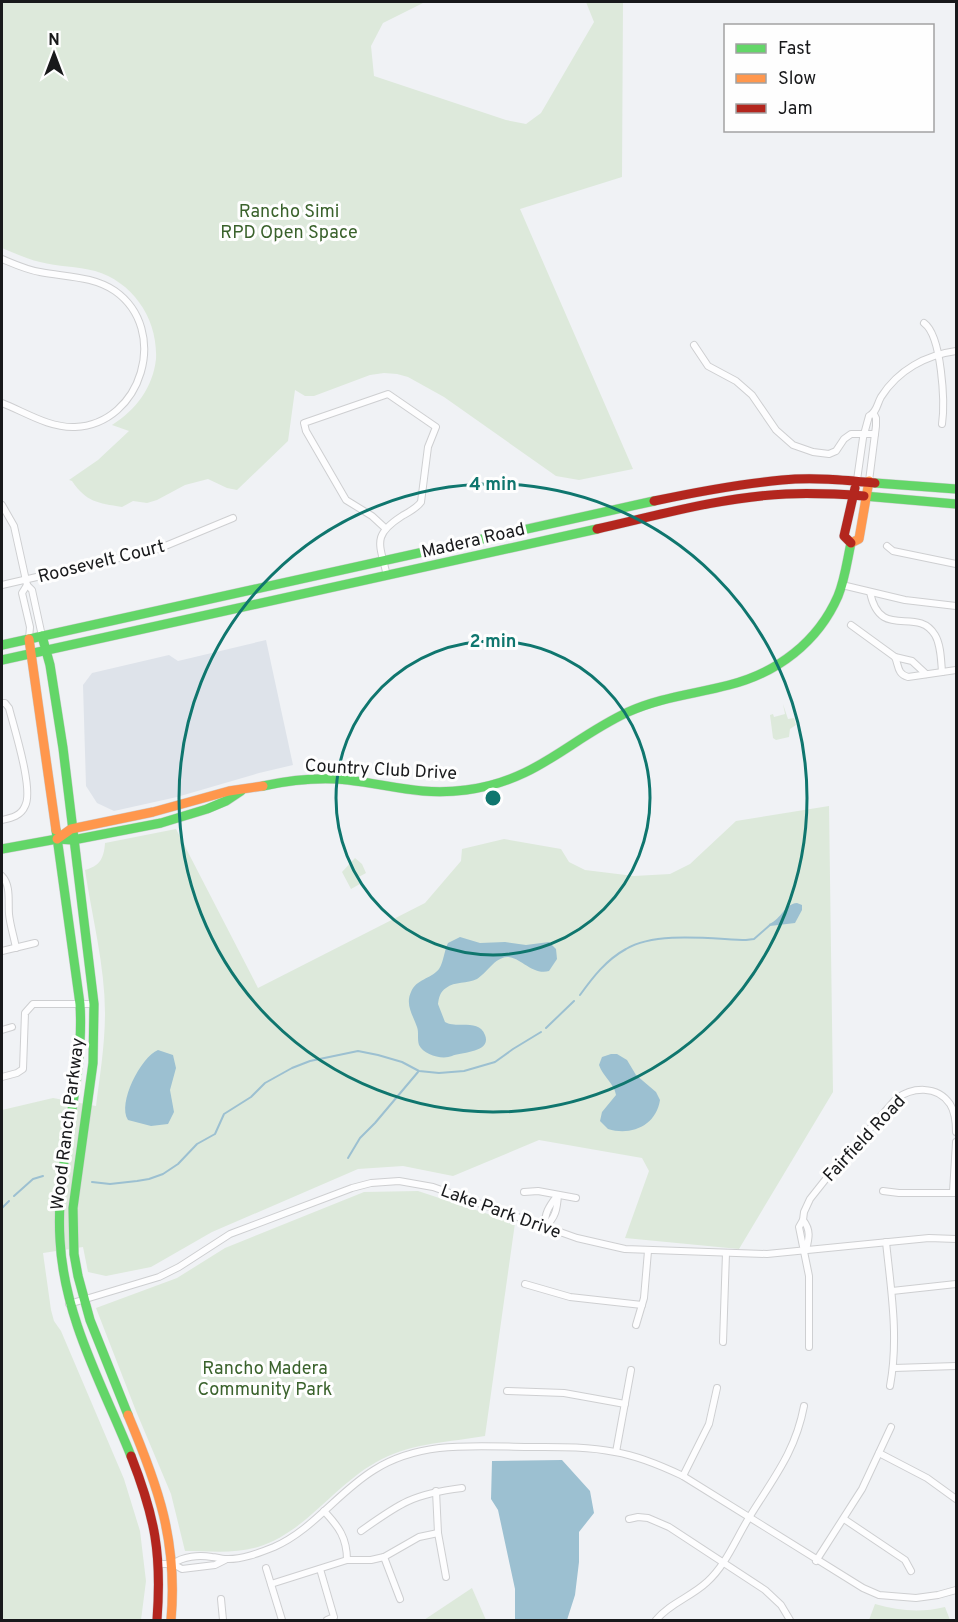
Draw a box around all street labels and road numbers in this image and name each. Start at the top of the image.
street label: Madera Road [419,518,527,565]
street label: Roosevelt Court [36,536,167,589]
street label: Country Club Drive [304,755,458,786]
street label: Wood Ranch Parkway [46,1037,90,1212]
street label: Fairfield Road [819,1091,911,1187]
street label: Lake Park Drive [437,1180,564,1245]

